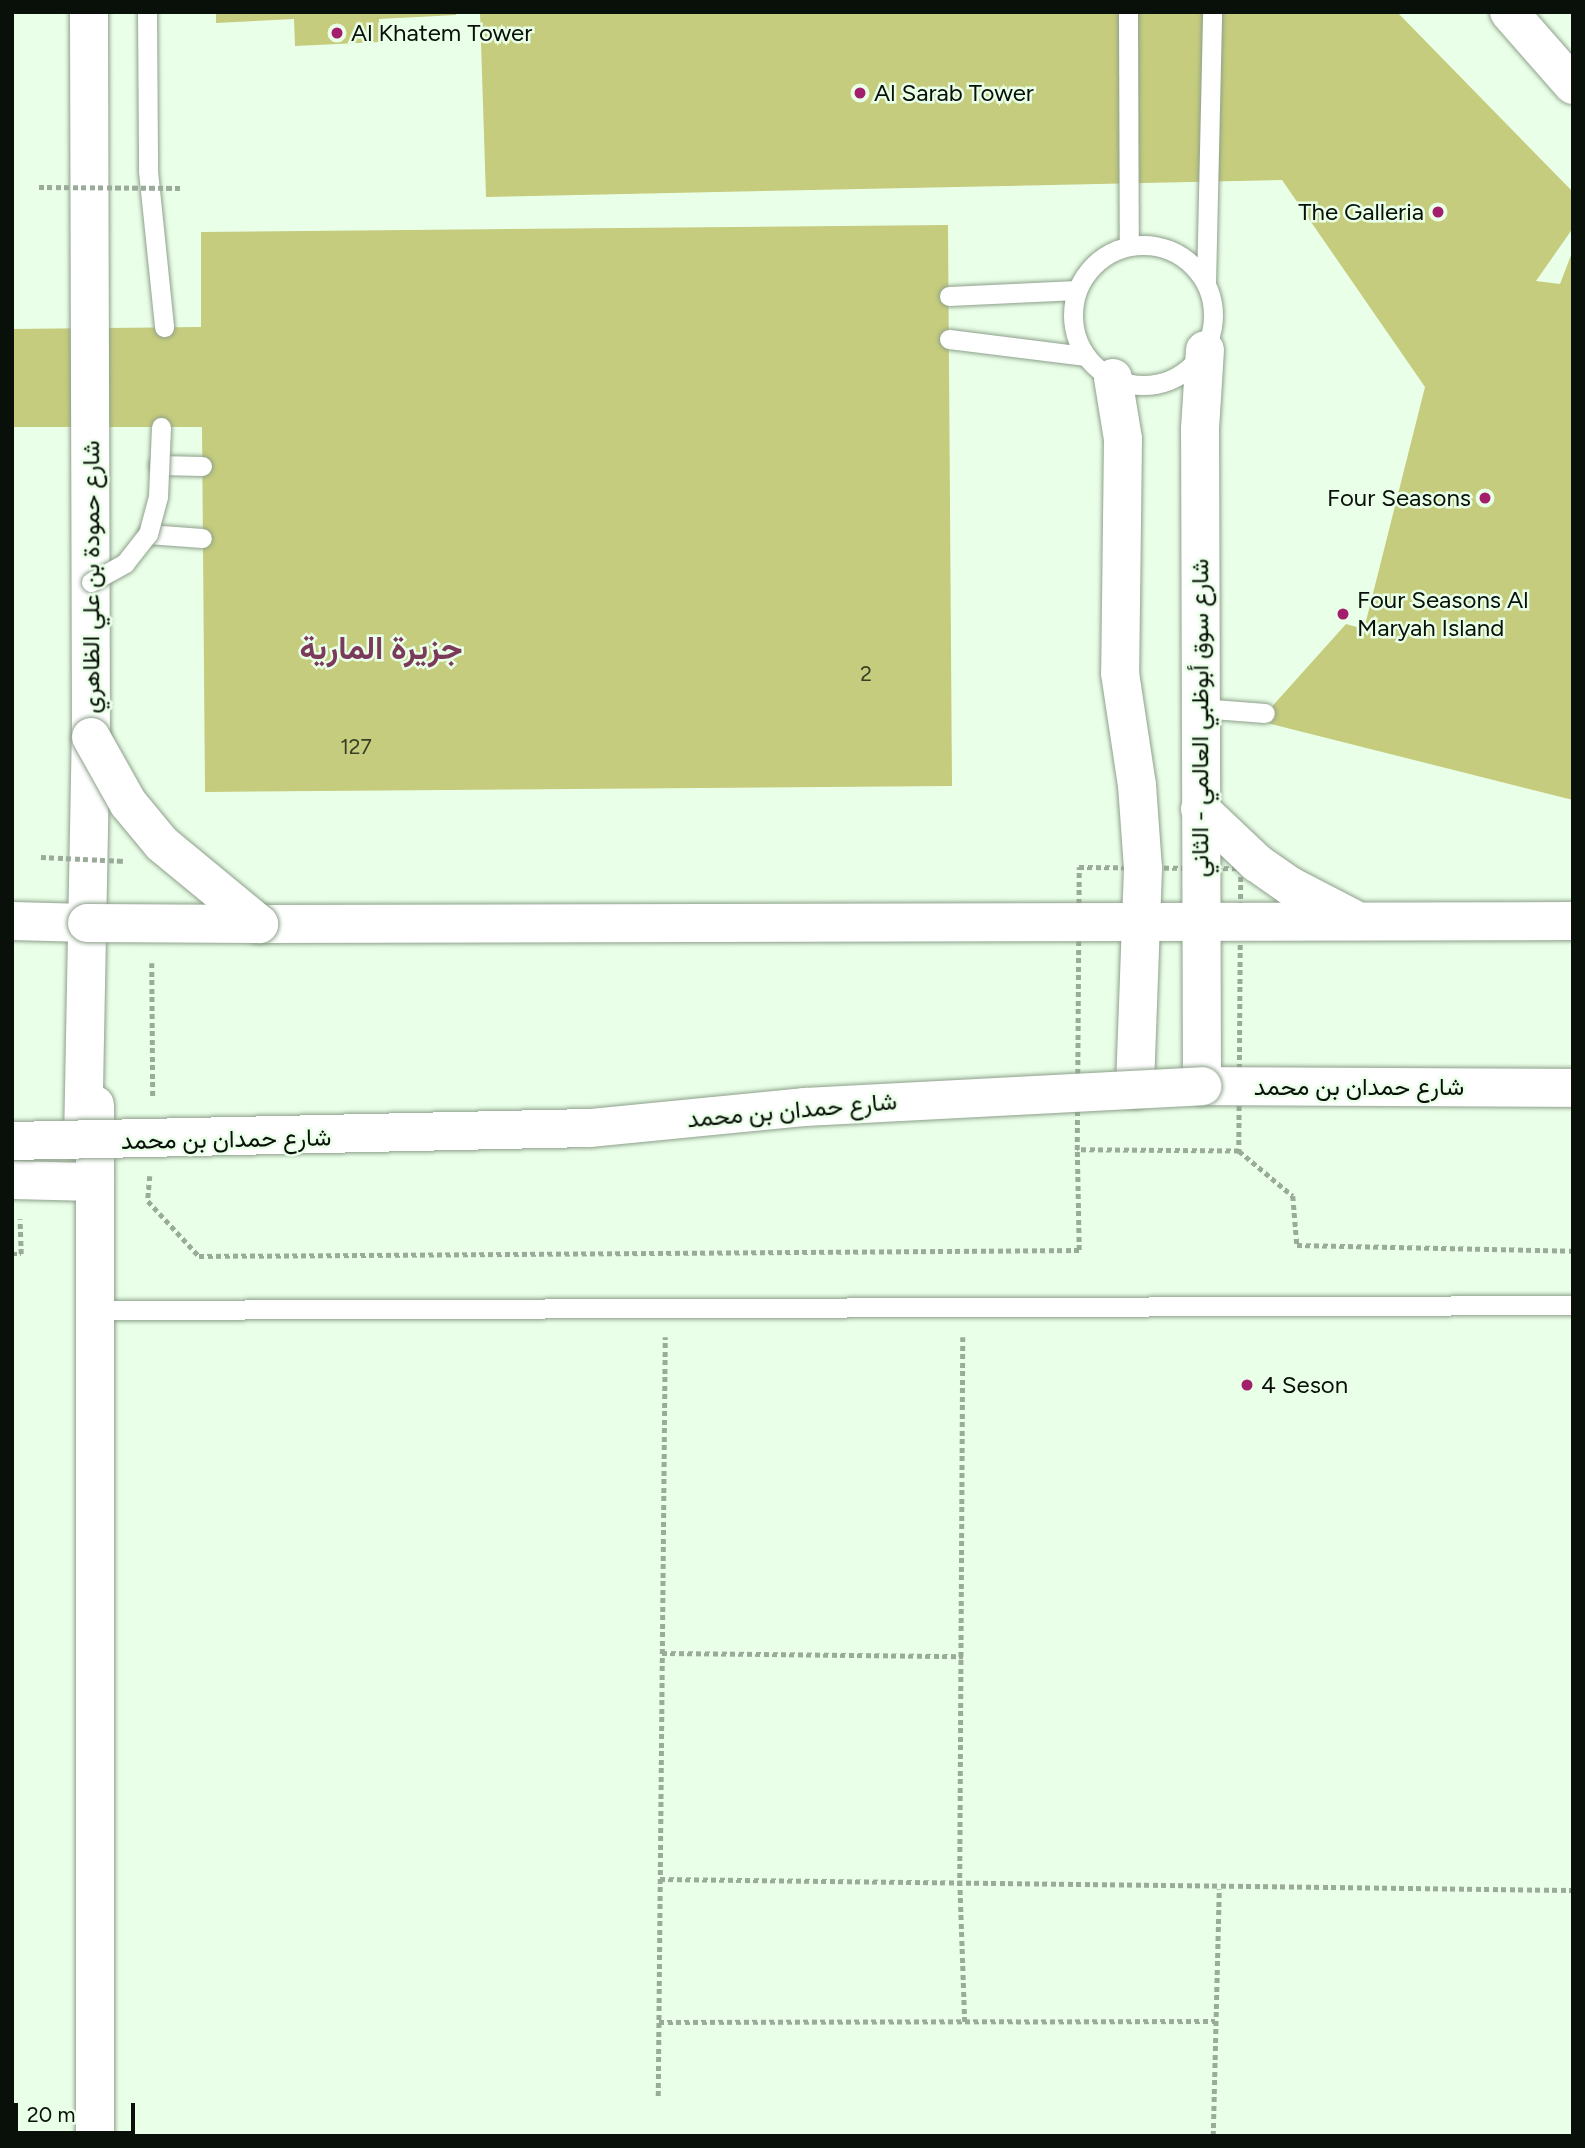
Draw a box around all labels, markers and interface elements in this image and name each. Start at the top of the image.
place label: Al Khatem Tower [351,19,532,47]
marker: Al Khatem Tower [329,25,345,41]
place label: Al Sarab Tower [874,79,1034,107]
marker: Al Sarab Tower [852,85,868,101]
place label: The Galleria [1298,198,1424,226]
marker: The Galleria [1430,204,1446,220]
street label: شارع حمودة بن علي الظاهري [77,440,105,714]
place label: Four Seasons [1327,484,1471,512]
marker: Four Seasons [1477,490,1493,506]
street label: شارع سوق أبوظبي العالمي - الثاني [1186,559,1214,877]
place label: Four Seasons Al Maryah Island [1357,586,1528,642]
marker: Four Seasons Al Maryah Island [1335,606,1351,622]
district label: جزيرة المارية [299,629,463,667]
house number: 2 [860,661,872,687]
house number: 127 [340,734,372,760]
street label: شارع حمدان بن محمد [1254,1073,1464,1101]
street label: شارع حمدان بن محمد [686,1086,898,1134]
street label: شارع حمدان بن محمد [121,1123,331,1155]
place label: 4 Seson [1261,1371,1348,1399]
marker: 4 Seson [1239,1377,1255,1393]
scale bar [18,2088,138,2132]
text: 20 m [27,2102,75,2127]

